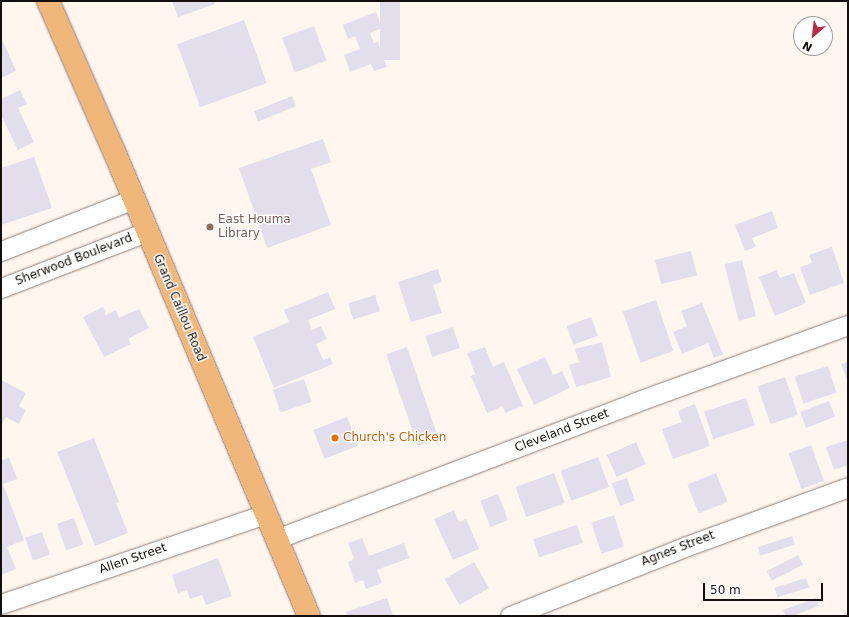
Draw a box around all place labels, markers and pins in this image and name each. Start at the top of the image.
place label: East Houma Library [218,213,291,241]
marker: East Houma Library [205,222,215,232]
place label: Church's Chicken [343,431,446,445]
marker: Church's Chicken [330,433,340,443]

